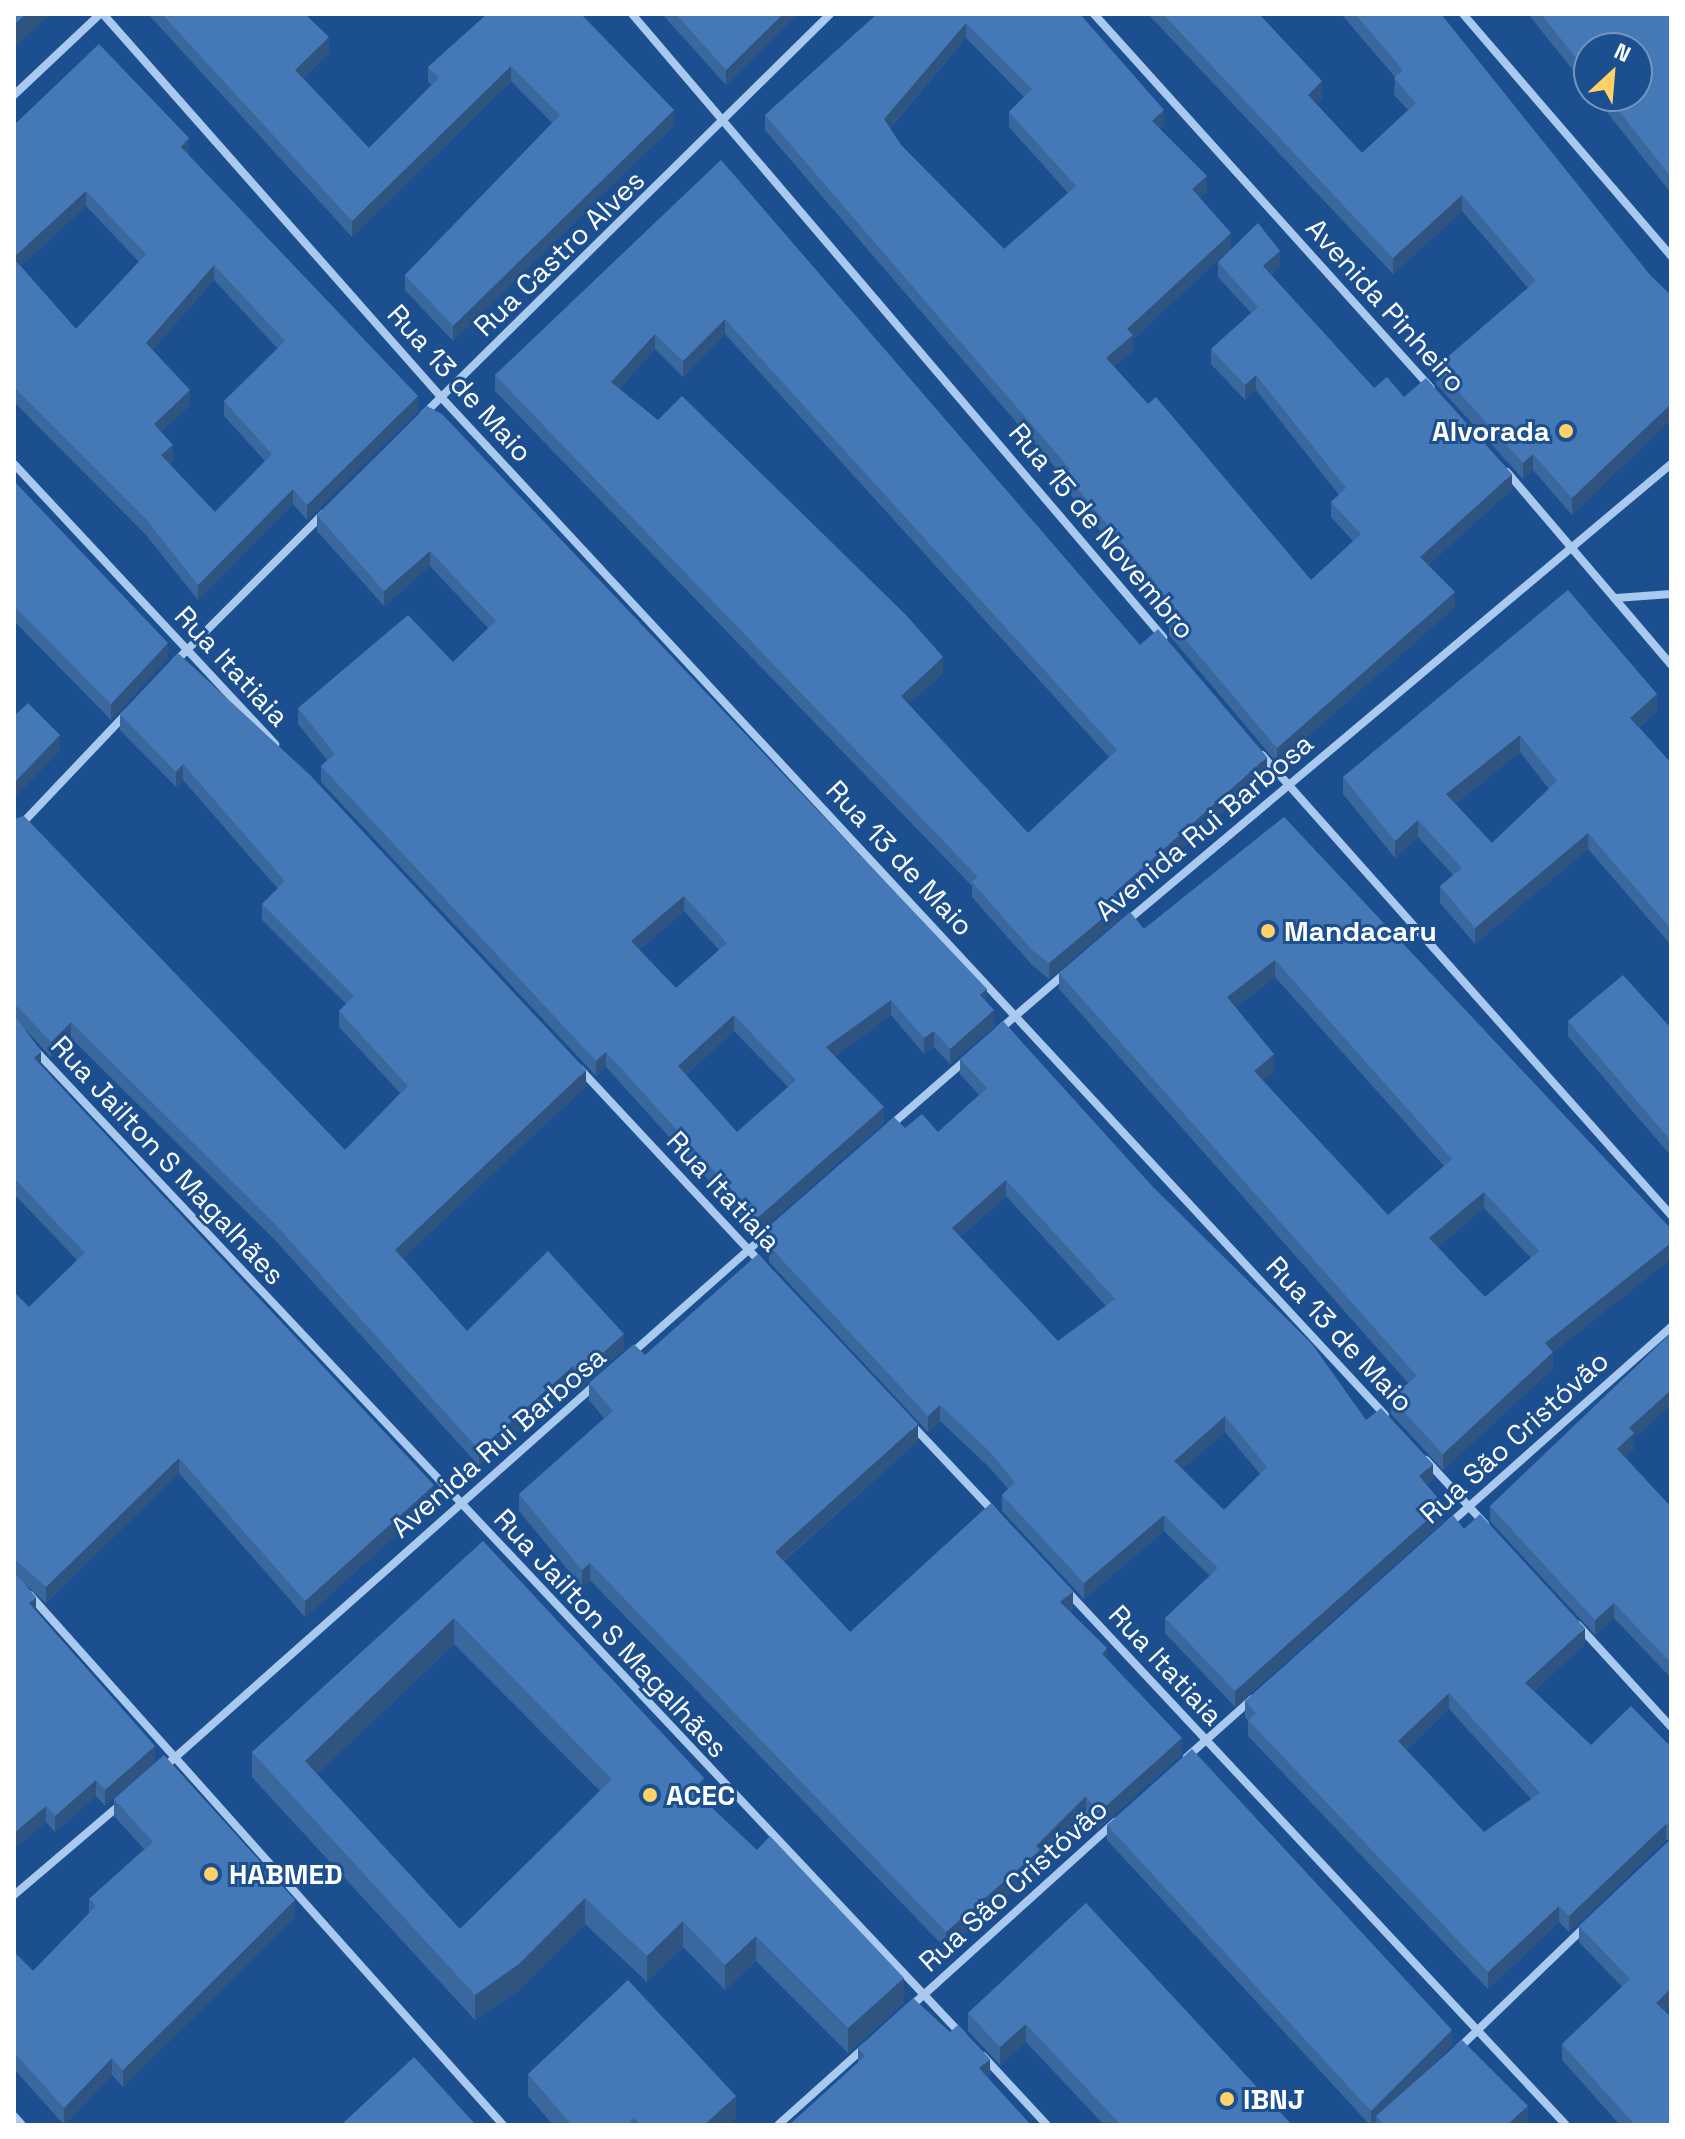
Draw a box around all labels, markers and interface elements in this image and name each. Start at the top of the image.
north arrow [1573,32,1653,112]
text: N [1610,36,1635,68]
street label: Rua Castro Alves [467,163,651,343]
street label: Avenida Pinheiro [1299,211,1473,399]
street label: Rua 13 de Maio [381,297,539,469]
place label: Alvorada [1432,414,1550,448]
street label: Rua 15 de Novembro [1002,416,1202,646]
marker: Alvorada [1557,422,1575,440]
street label: Rua Itatiaia [168,599,296,733]
street label: Avenida Rui Barbosa [1088,726,1320,928]
street label: Rua 13 de Maio [819,773,981,943]
place label: Mandacaru [1284,914,1437,948]
marker: Mandacaru [1259,922,1277,940]
street label: Rua Jailton S Magalhães [44,1029,292,1291]
street label: Rua Itatiaia [660,1124,788,1258]
street label: Rua 13 de Maio [1259,1249,1421,1419]
street label: Avenida Rui Barbosa [384,1340,612,1544]
street label: Rua São Cristóvão [1413,1344,1615,1530]
street label: Rua Jailton S Magalhães [487,1502,735,1764]
street label: Rua Itatiaia [1102,1598,1230,1732]
place label: ACEC [666,1778,735,1812]
marker: ACEC [641,1786,659,1804]
street label: Rua São Cristóvão [912,1792,1114,1978]
place label: HABMED [229,1857,343,1891]
marker: HABMED [200,1863,222,1885]
place label: IBNJ [1243,2082,1305,2116]
marker: IBNJ [1218,2090,1236,2108]

